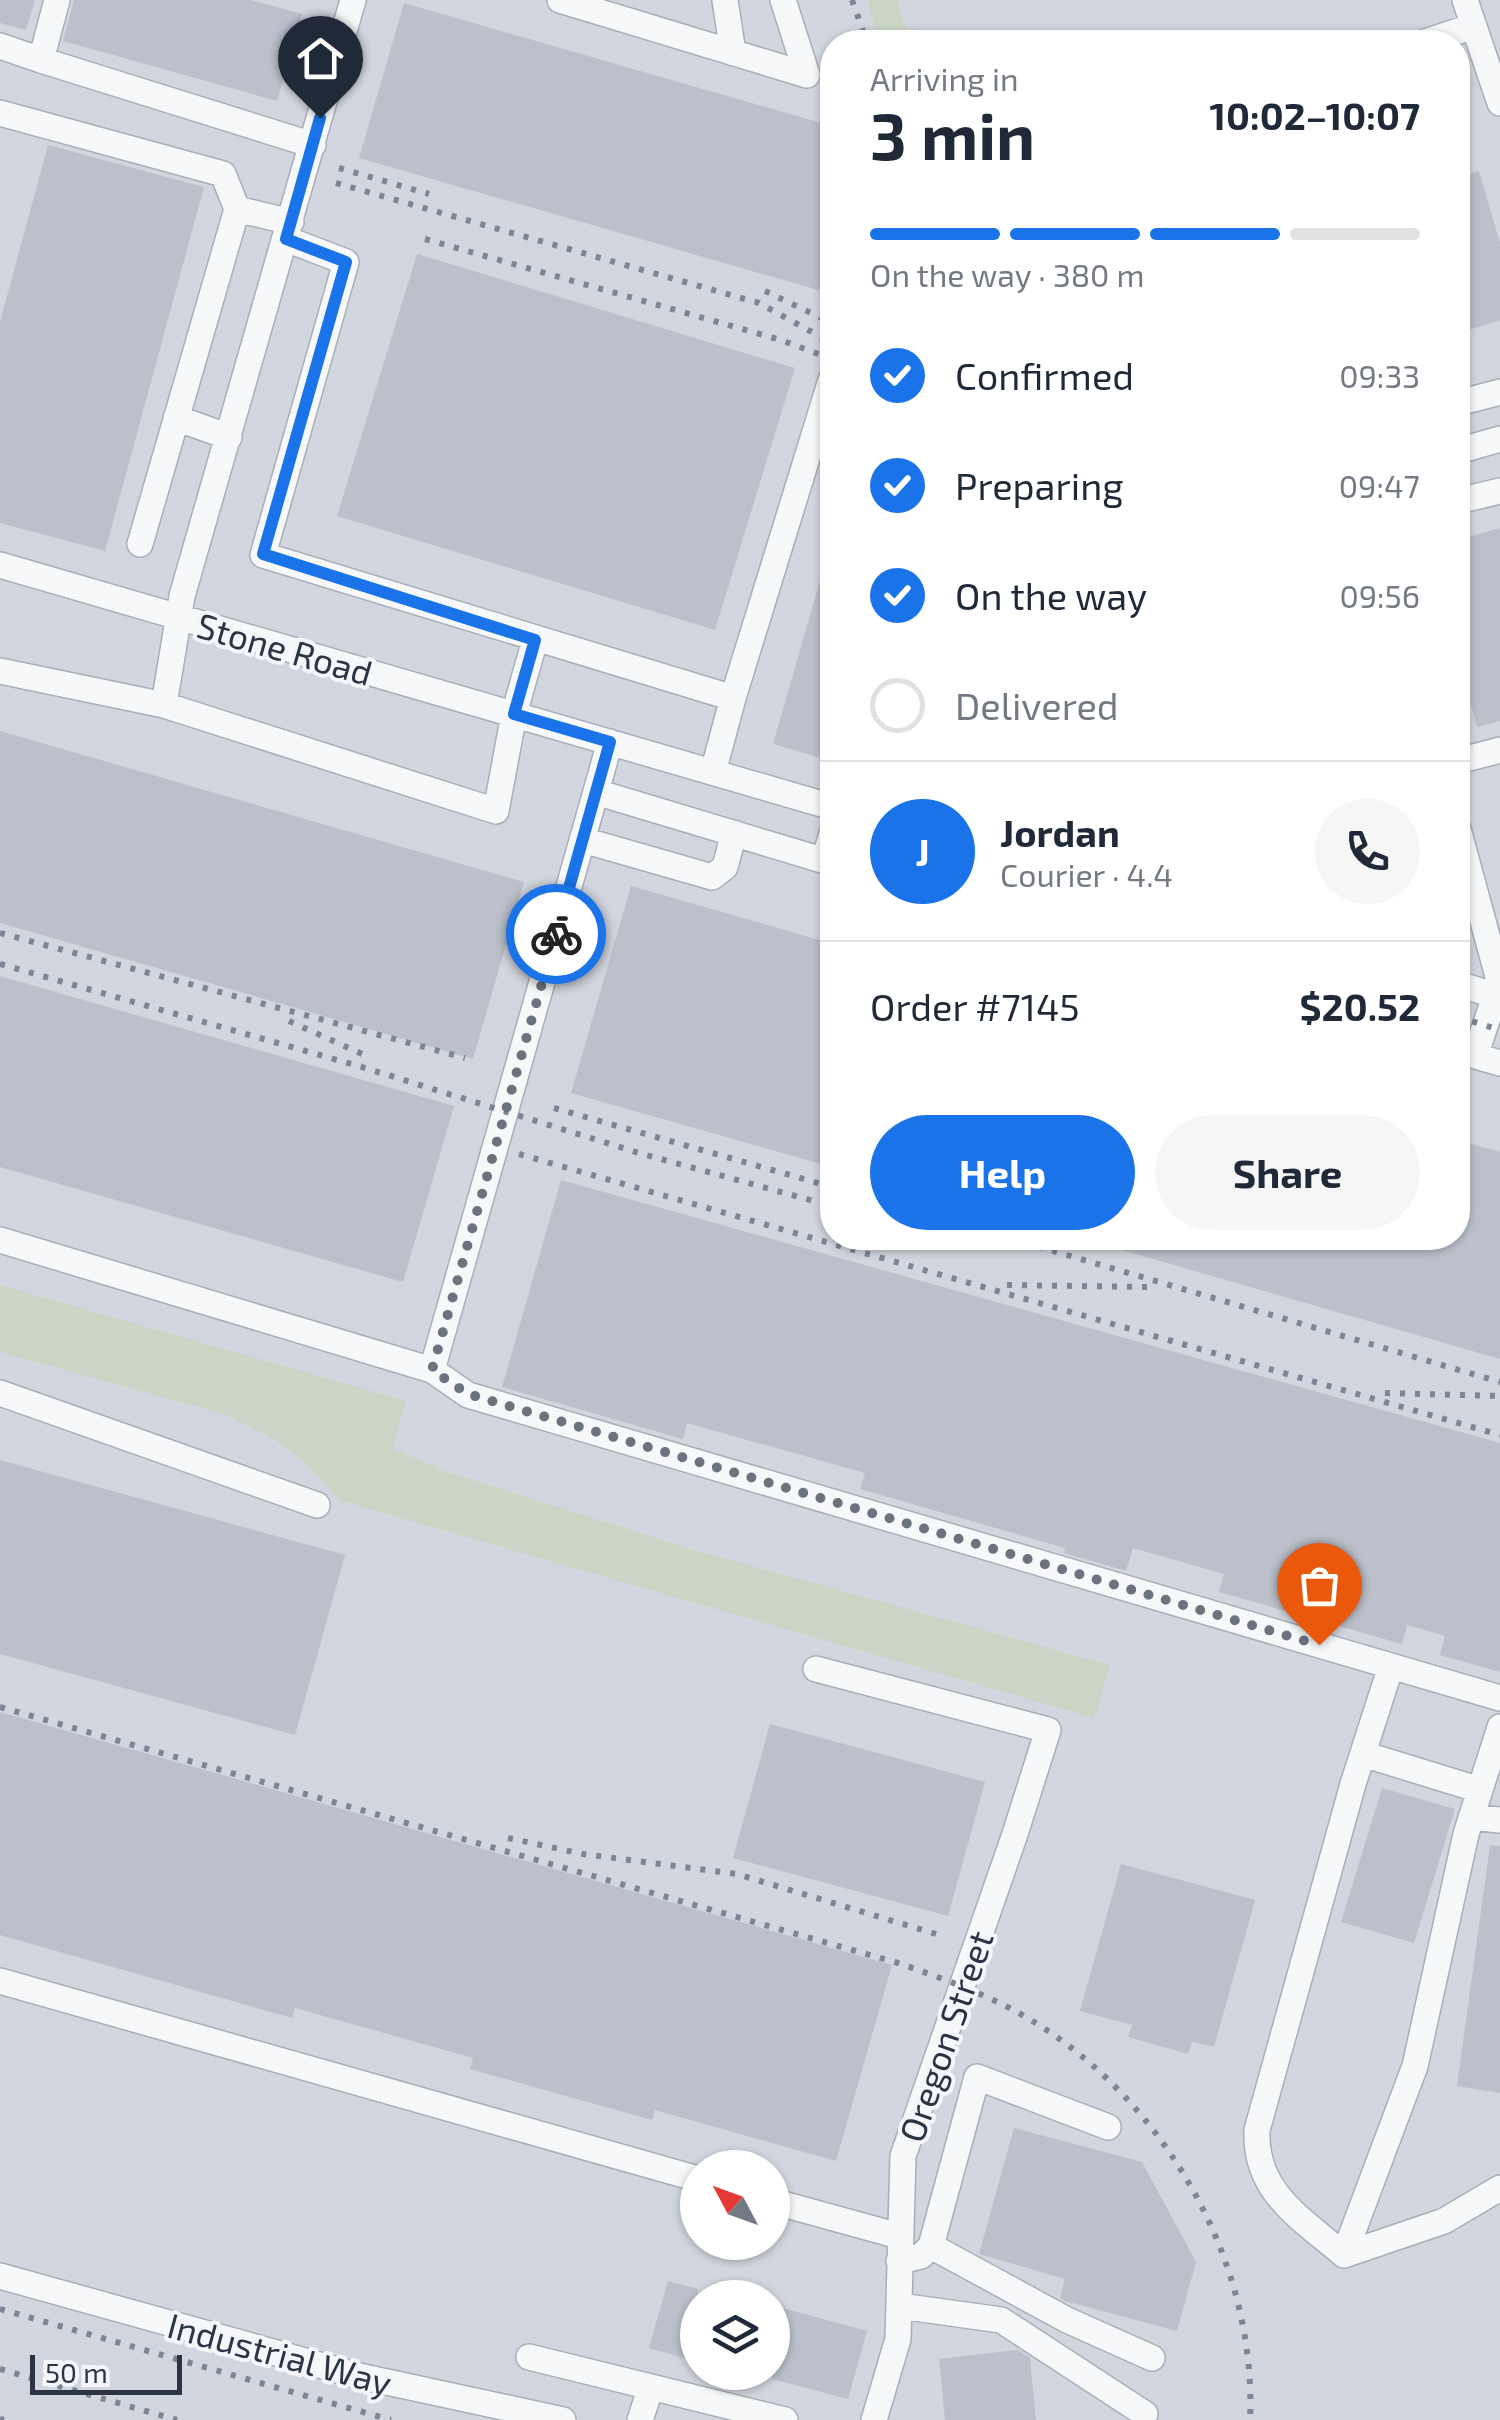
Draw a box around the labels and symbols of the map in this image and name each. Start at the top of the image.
pin [278,16,363,119]
street label: Stone Road [193,603,377,693]
courier [506,884,606,984]
pin [1277,1543,1362,1646]
street label: Oregon Street [889,1925,1001,2147]
north arrow [680,2150,790,2260]
street label: Industrial Way [164,2303,396,2403]
scale bar [30,2350,182,2394]

